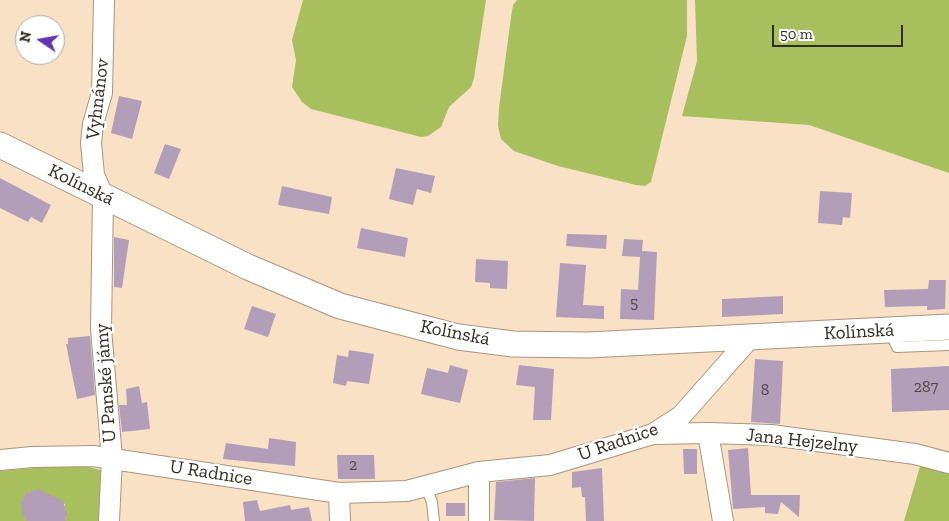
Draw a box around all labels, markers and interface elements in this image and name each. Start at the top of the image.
north arrow [15,15,65,65]
scale bar [774,15,905,47]
text: 50 m [780,25,813,43]
text: N [16,30,35,44]
street label: Vyhnánov [82,57,114,141]
street label: Kolínská [44,159,118,211]
house number: 5 [630,293,638,313]
street label: Kolínská [418,315,492,351]
street label: Kolínská [823,319,895,345]
street label: U Panské jámy [90,323,122,443]
house number: 287 [914,377,938,397]
house number: 8 [761,380,769,400]
street label: U Radnice [575,418,661,466]
street label: Jana Hejzelny [745,424,859,458]
street label: U Radnice [168,455,254,491]
house number: 2 [349,455,357,475]

